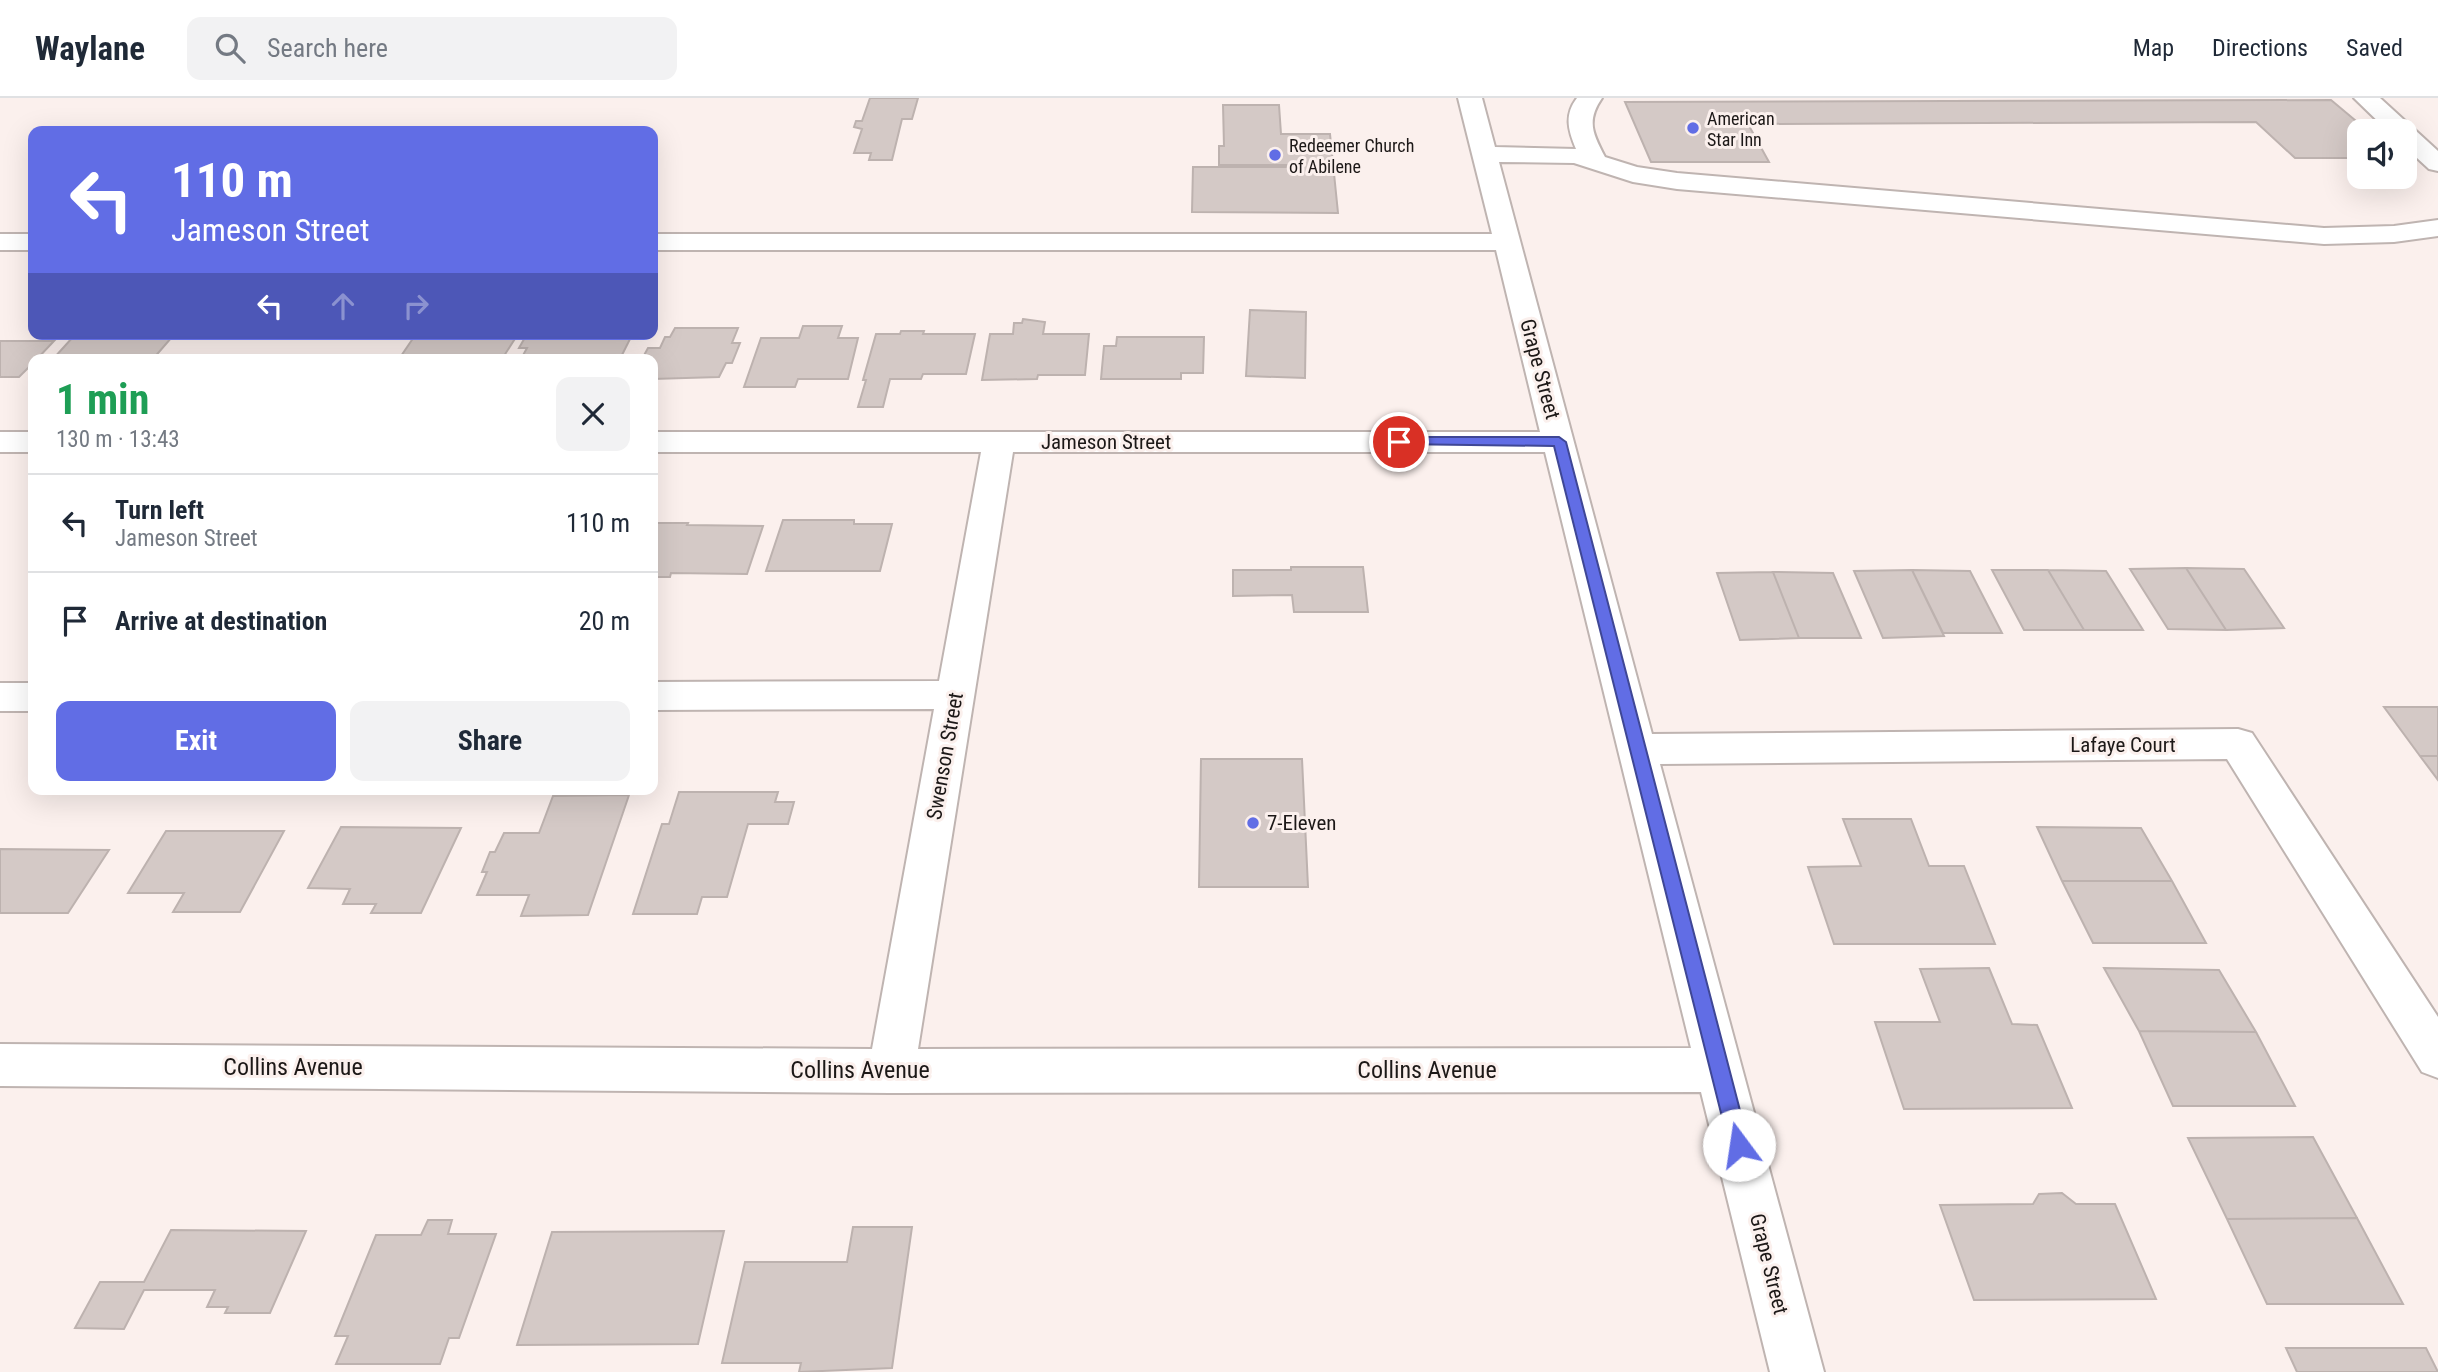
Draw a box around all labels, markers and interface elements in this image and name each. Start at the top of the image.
search box [187,17,677,80]
text: Waylane [35,29,145,68]
icon: search [211,29,249,67]
text: Search here [267,33,388,63]
text: Map [2133,34,2174,62]
text: Directions [2212,34,2308,62]
text: Saved [2346,34,2403,62]
place label: American Star Inn [1707,108,1775,150]
map controls [2347,119,2417,189]
button: sound [2347,119,2417,189]
marker: American Star Inn [1685,120,1701,136]
place label: Redeemer Church of Abilene [1289,135,1414,177]
marker: Redeemer Church of Abilene [1267,147,1283,163]
text: 110 m [171,152,293,209]
icon: left [56,154,147,245]
text: Jameson Street [171,211,369,249]
icon: left [251,287,289,325]
icon: ahead [324,287,362,325]
icon: right [397,287,435,325]
street label: Grape Street [1515,316,1565,422]
text: 1 min [56,375,149,424]
button: close [556,377,630,451]
pin [1369,412,1429,472]
icon: arrive [1380,423,1418,461]
text: 130 m · 13:43 [56,426,180,453]
street label: Jameson Street [1041,430,1171,454]
text: Turn left [115,495,204,525]
icon: left [56,504,94,542]
text: 110 m [566,508,630,538]
text: Jameson Street [115,525,258,552]
icon: arrive [56,602,94,640]
text: Arrive at destination [115,606,327,636]
text: 20 m [579,606,630,636]
street label: Swenson Street [922,690,968,822]
button: Exit [56,701,336,781]
button: Share [350,701,630,781]
street label: Lafaye Court [2070,733,2176,757]
place label: 7-Eleven [1267,811,1336,835]
marker: 7-Eleven [1245,815,1261,831]
street label: Collins Avenue [223,1053,363,1081]
street label: Collins Avenue [790,1056,930,1084]
street label: Collins Avenue [1357,1056,1497,1084]
position arrow [1702,1108,1776,1182]
street label: Grape Street [1745,1211,1793,1317]

